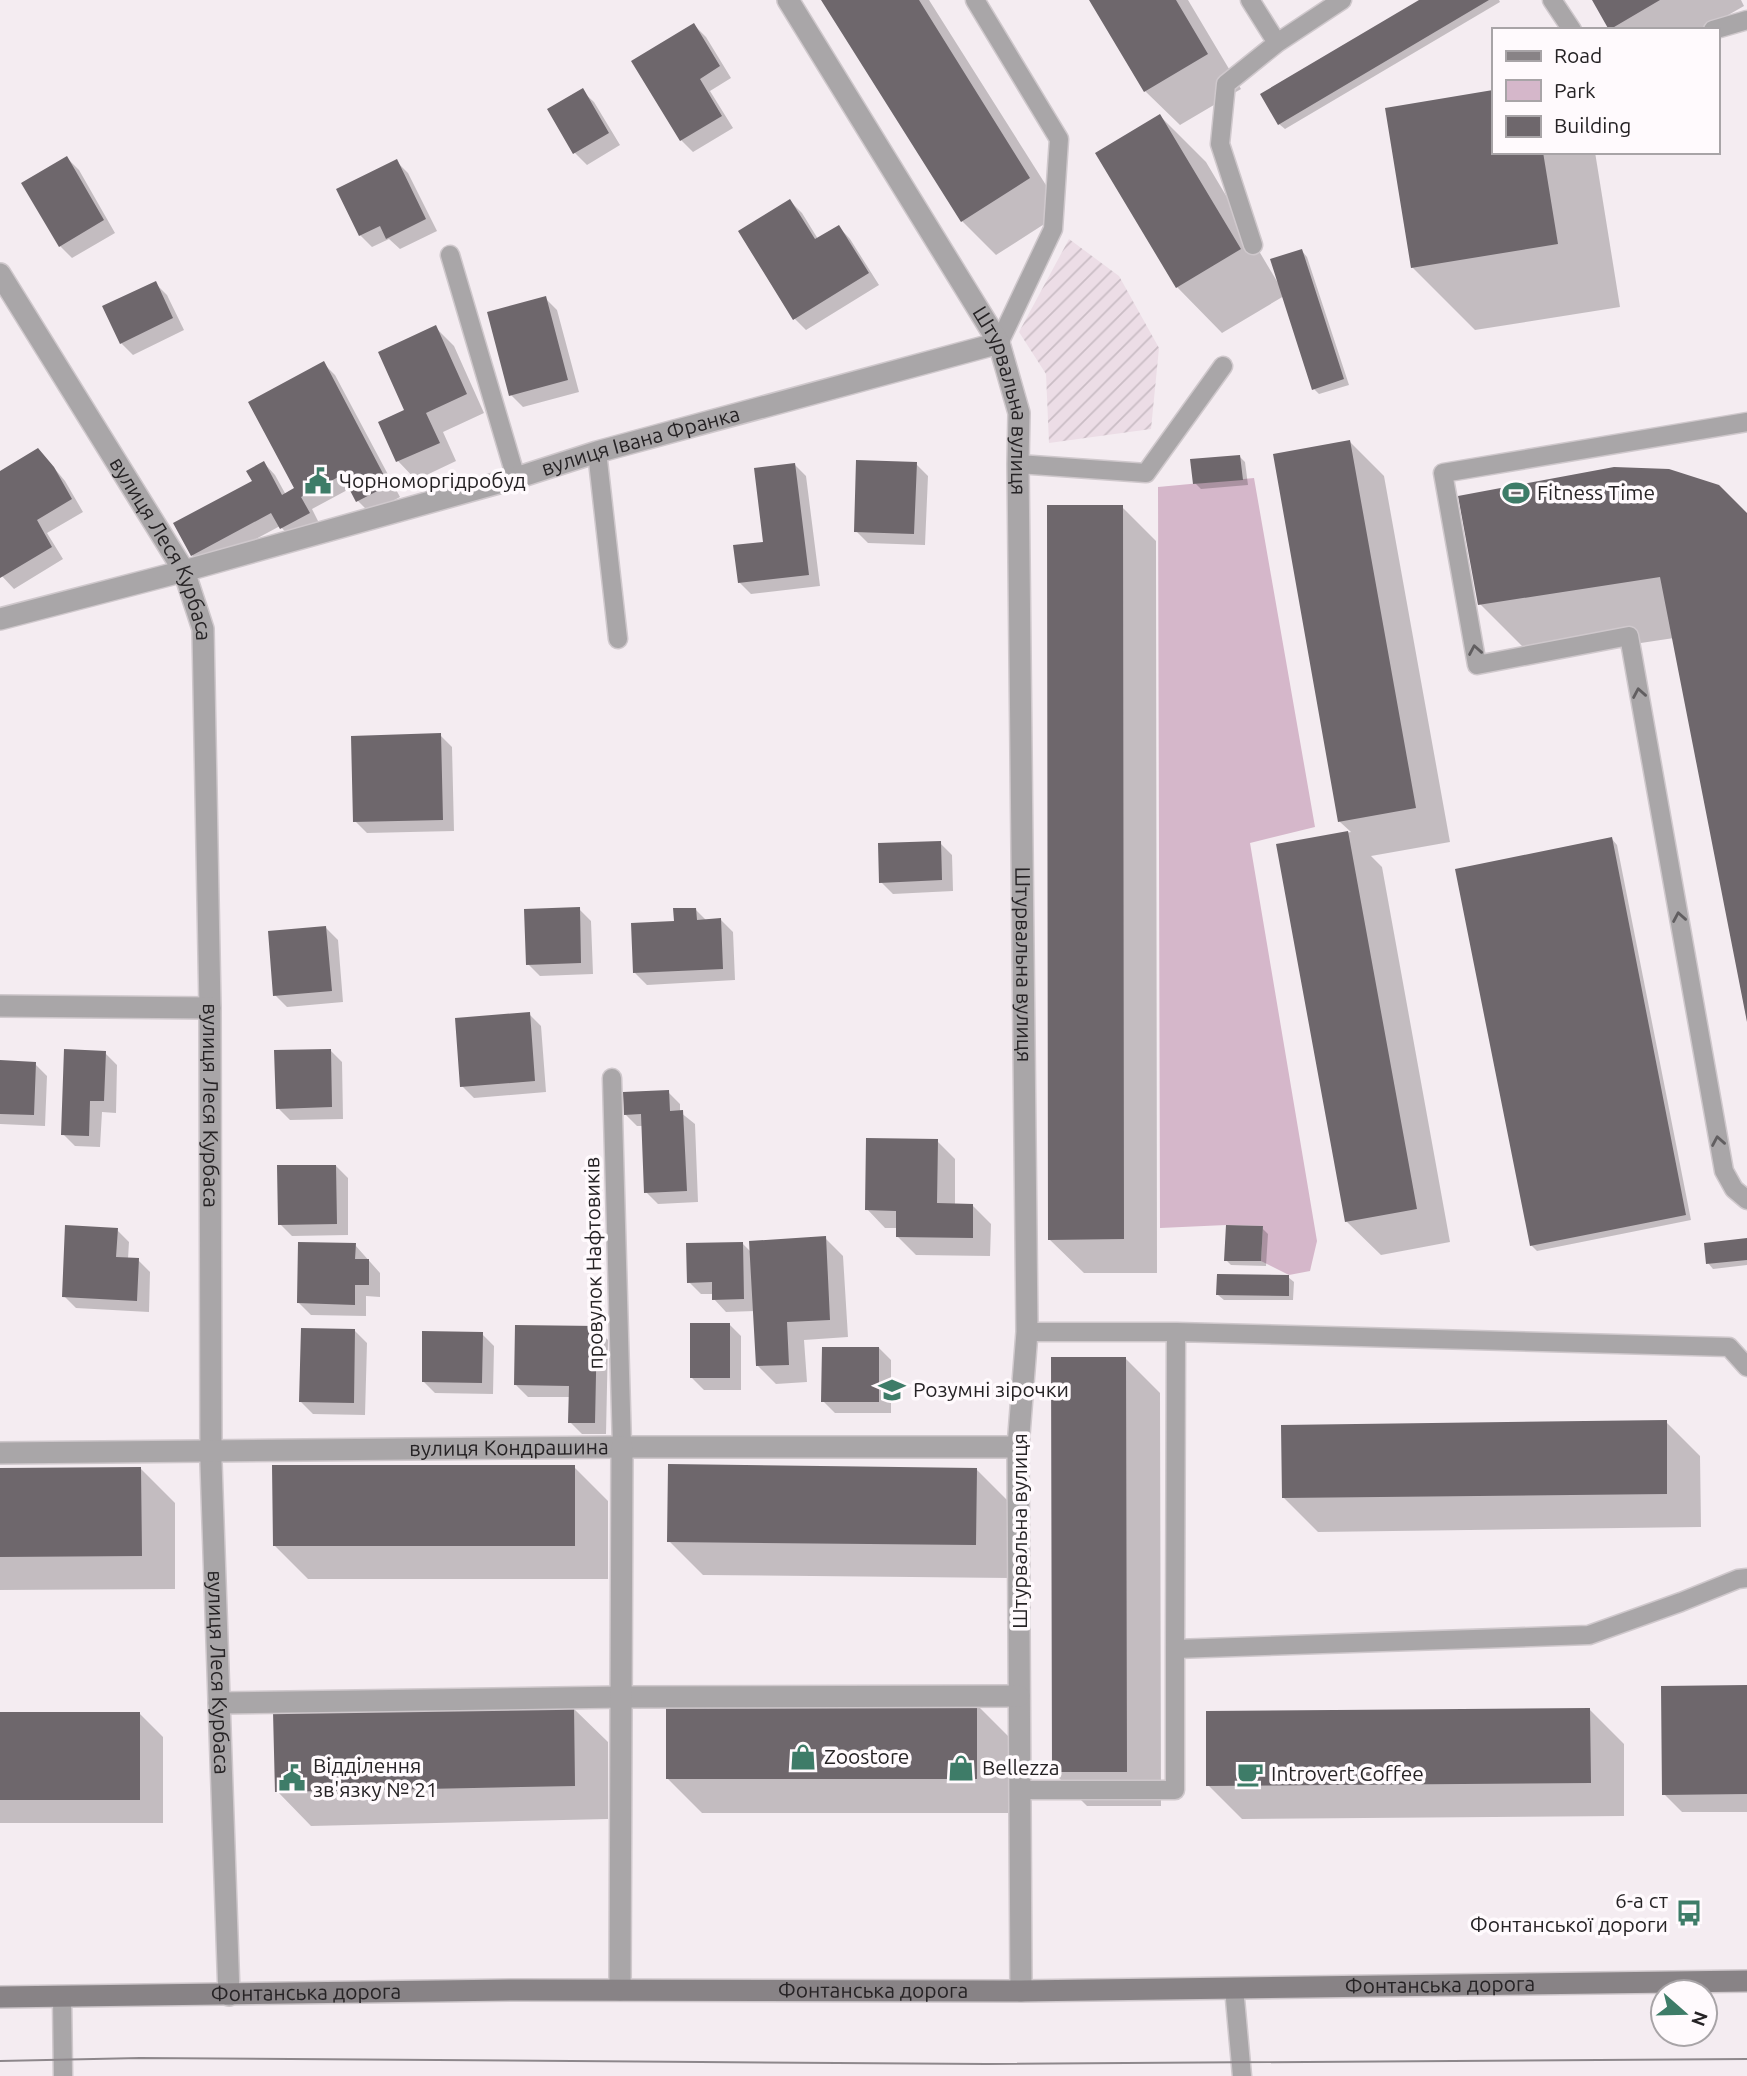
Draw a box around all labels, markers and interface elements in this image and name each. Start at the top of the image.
legend [1492,28,1719,154]
text: Road [1554,43,1602,67]
text: Park [1554,78,1596,102]
text: Building [1554,113,1631,137]
street label: Штурвальна вулиця [968,302,1032,495]
street label: вулиця Івана Франка [538,401,742,480]
street label: вулиця Леся Курбаса [105,452,216,641]
public building icon: Чорноморгідробуд [303,466,333,496]
place label: Чорноморгідробуд [339,468,526,492]
sports icon: Fitness Time [1501,478,1531,508]
place label: Fitness Time [1537,480,1655,504]
one-way arrow [1468,644,1483,656]
one-way arrow [1633,687,1648,699]
street label: Штурвальна вулиця [1011,866,1037,1062]
one-way arrow [1672,911,1687,923]
street label: вулиця Леся Курбаса [199,1003,223,1208]
one-way arrow [1711,1135,1726,1147]
street label: провулок Нафтовиків [579,1156,607,1370]
school or university icon: Розумні зірочки [877,1375,907,1405]
place label: Розумні зірочки [913,1377,1069,1401]
street label: Штурвальна вулиця [1007,1433,1031,1629]
street label: вулиця Кондрашина [409,1434,609,1460]
street label: вулиця Леся Курбаса [204,1570,235,1775]
shop icon: Zoostore [788,1742,818,1772]
place label: Zoostore [824,1744,909,1768]
place label: Відділення зв'язку № 21 [313,1753,438,1801]
shop icon: Bellezza [946,1753,976,1783]
place label: Bellezza [982,1755,1060,1779]
cafe icon: Introvert Coffee [1235,1759,1265,1789]
place label: Introvert Coffee [1271,1761,1424,1785]
public building icon: Відділення зв'язку № 21 [277,1763,307,1793]
place label: 6-а ст Фонтанської дороги [1470,1888,1669,1936]
bus stop icon: 6-а ст Фонтанської дороги [1674,1898,1704,1928]
street label: Фонтанська дорога [1344,1971,1535,1998]
street label: Фонтанська дорога [778,1978,968,2002]
north arrow [1649,1978,1719,2048]
street label: Фонтанська дорога [211,1979,401,2005]
text: N [1687,2008,1713,2029]

